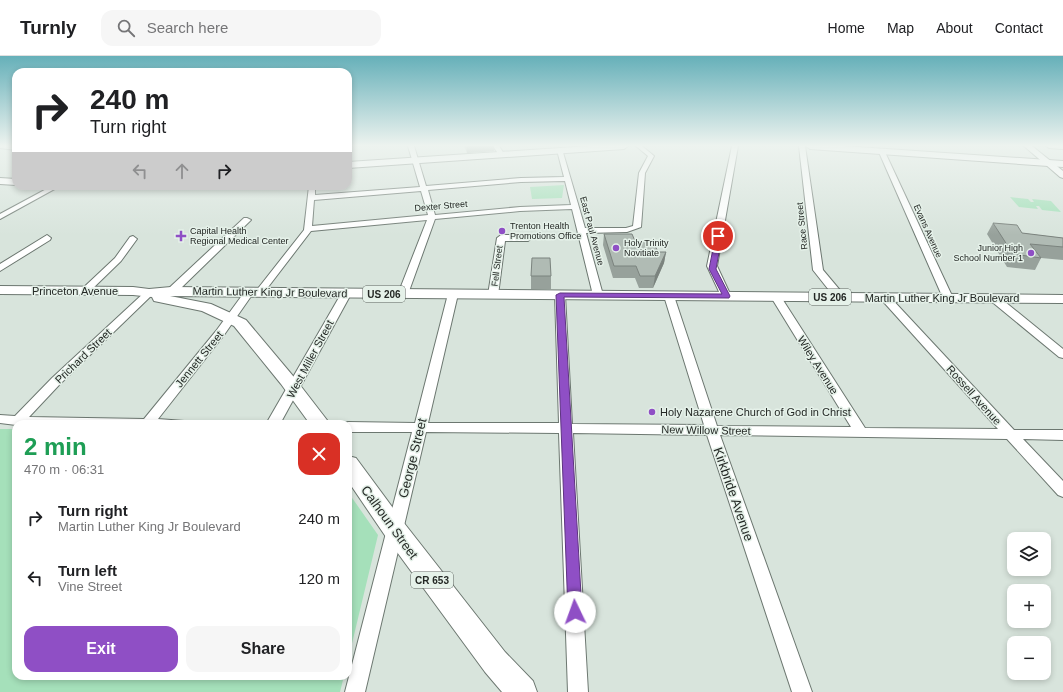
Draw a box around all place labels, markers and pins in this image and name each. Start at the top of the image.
pin [701,219,735,253]
place label: Trenton Health Promotions Office [510,221,581,241]
place label: Capital Health Regional Medical Center [190,226,289,246]
marker: Trenton Health Promotions Office [497,226,507,236]
marker: Capital Health Regional Medical Center [175,230,187,242]
place label: Holy Trinity Novitiate [624,238,669,258]
marker: Holy Trinity Novitiate [611,243,621,253]
place label: Junior High School Number 1 [953,243,1023,263]
marker: Junior High School Number 1 [1026,248,1036,258]
place label: Holy Nazarene Church of God in Christ [660,406,851,418]
marker: Holy Nazarene Church of God in Christ [647,407,657,417]

